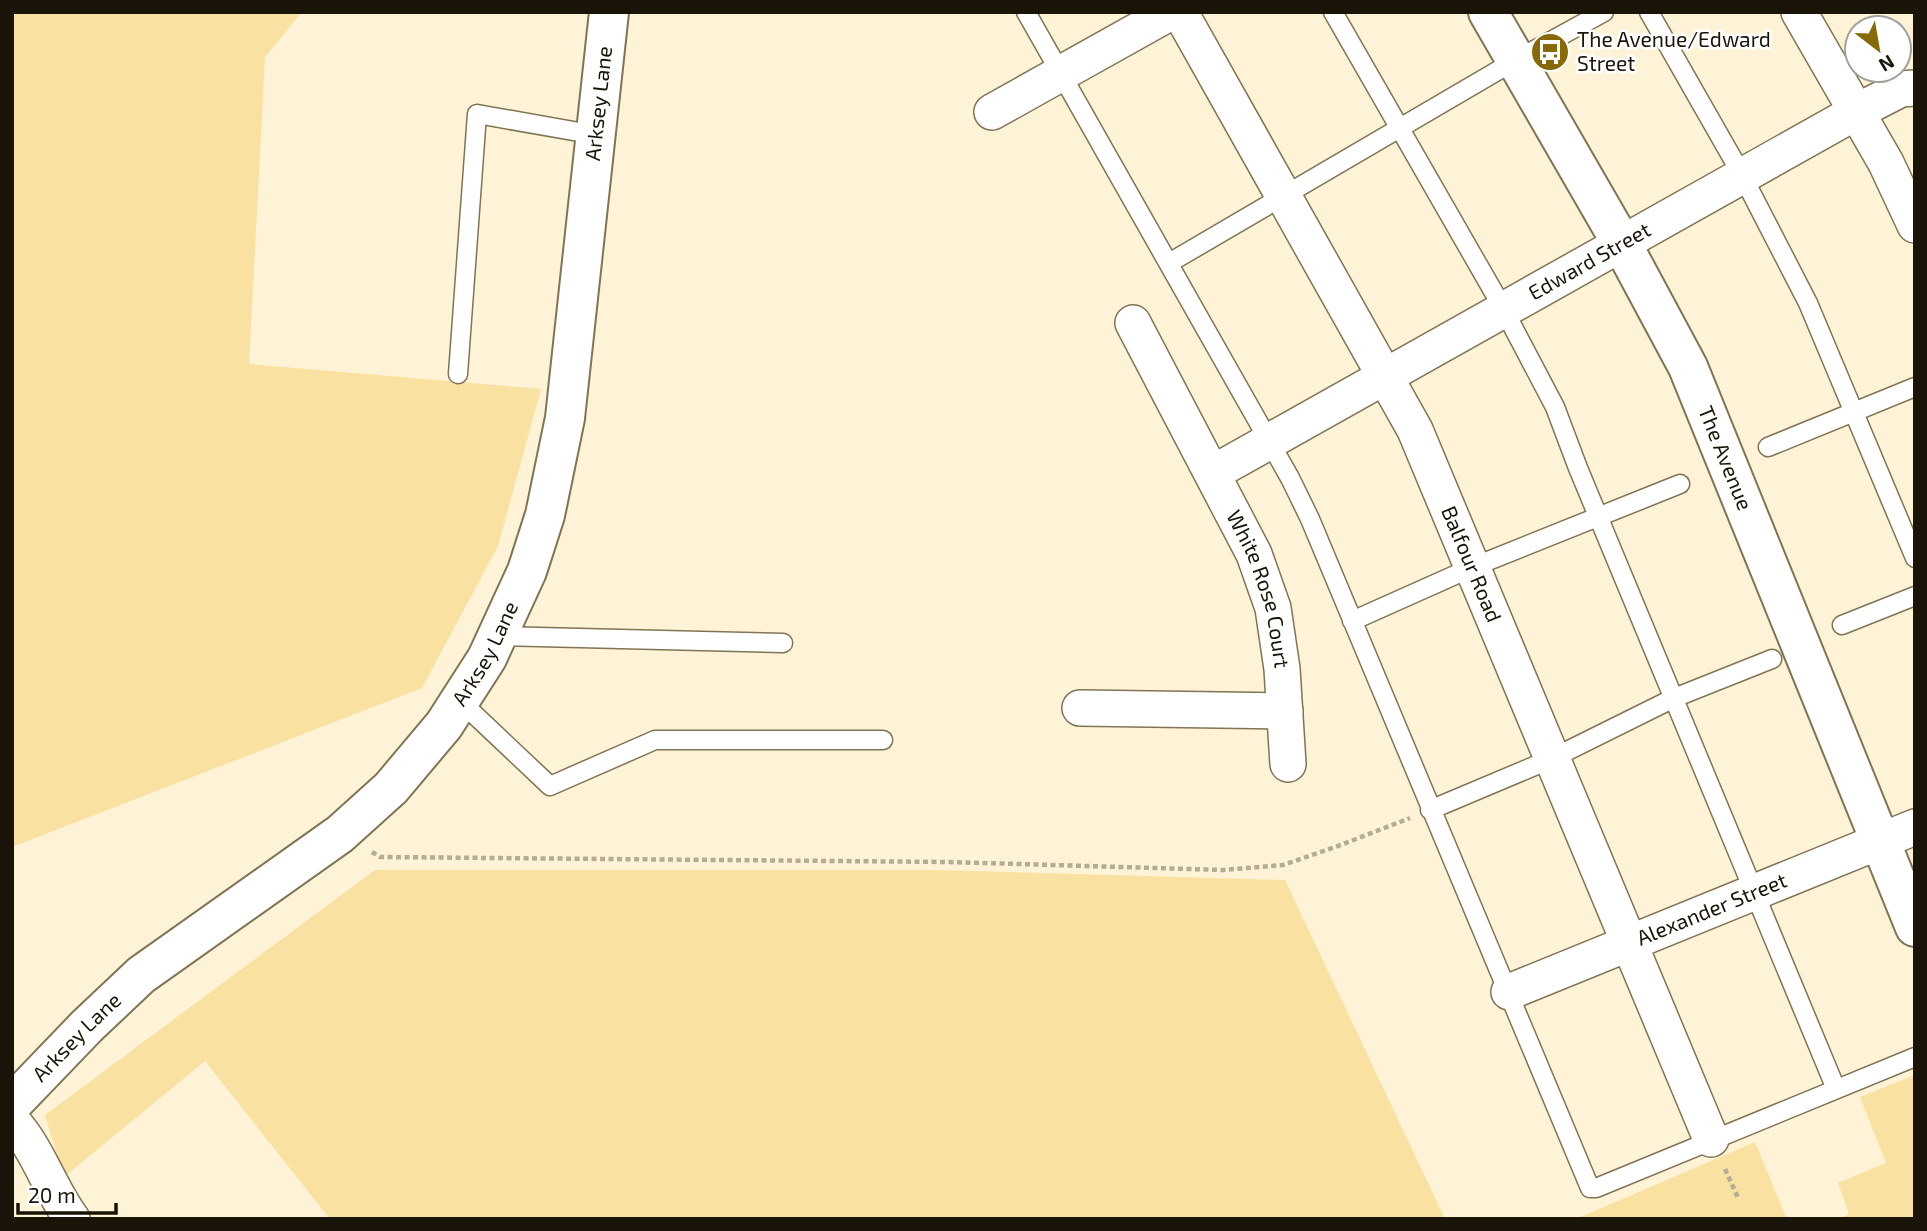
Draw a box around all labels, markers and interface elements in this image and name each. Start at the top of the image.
north arrow [1843,14,1913,84]
place label: The Avenue/Edward Street [1577,26,1771,75]
bus stop icon: The Avenue/Edward Street [1529,31,1571,73]
street label: Arksey Lane [579,45,616,162]
text: N [1875,51,1899,77]
street label: Edward Street [1524,216,1654,304]
street label: The Avenue [1694,402,1759,514]
street label: Balfour Road [1437,502,1508,625]
street label: White Rose Court [1222,506,1296,670]
street label: Arksey Lane [446,597,522,710]
street label: Alexander Street [1633,866,1790,950]
street label: Arksey Lane [26,987,125,1086]
scale bar [18,1172,116,1216]
text: 20 m [28,1182,76,1207]

